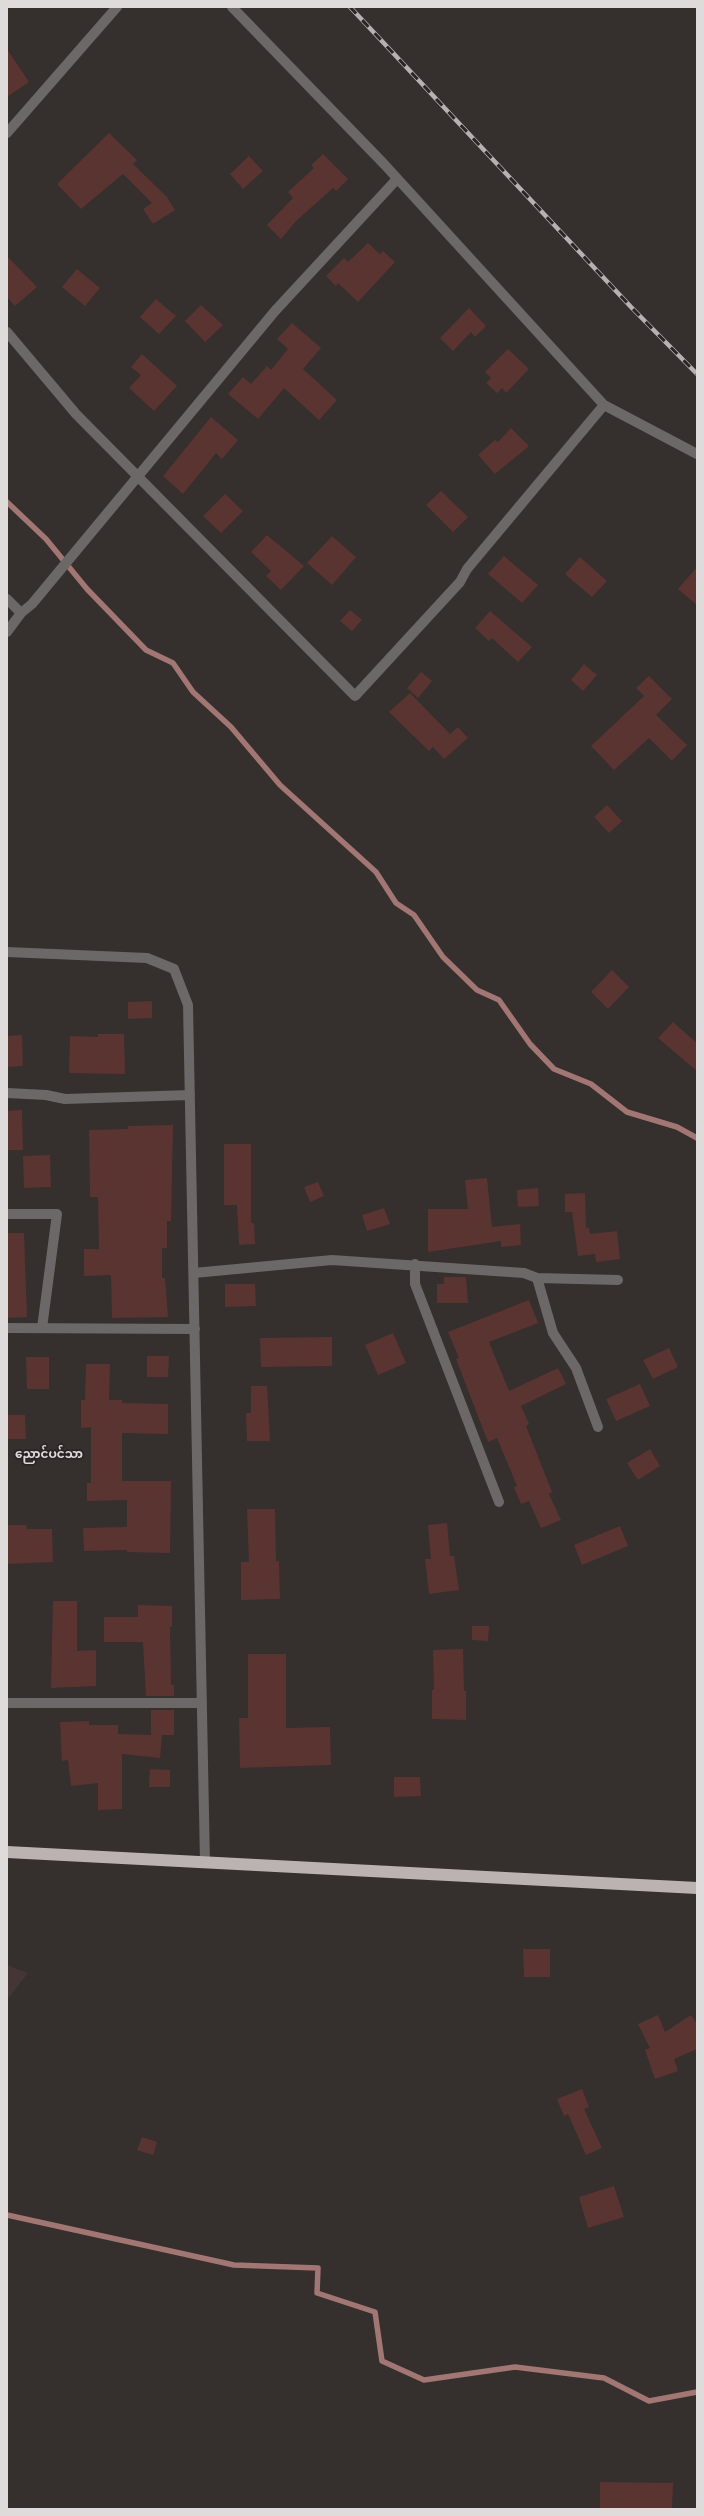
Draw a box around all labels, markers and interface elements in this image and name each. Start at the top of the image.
district label: ညောင်ပင်သာ [15,1448,83,1462]

